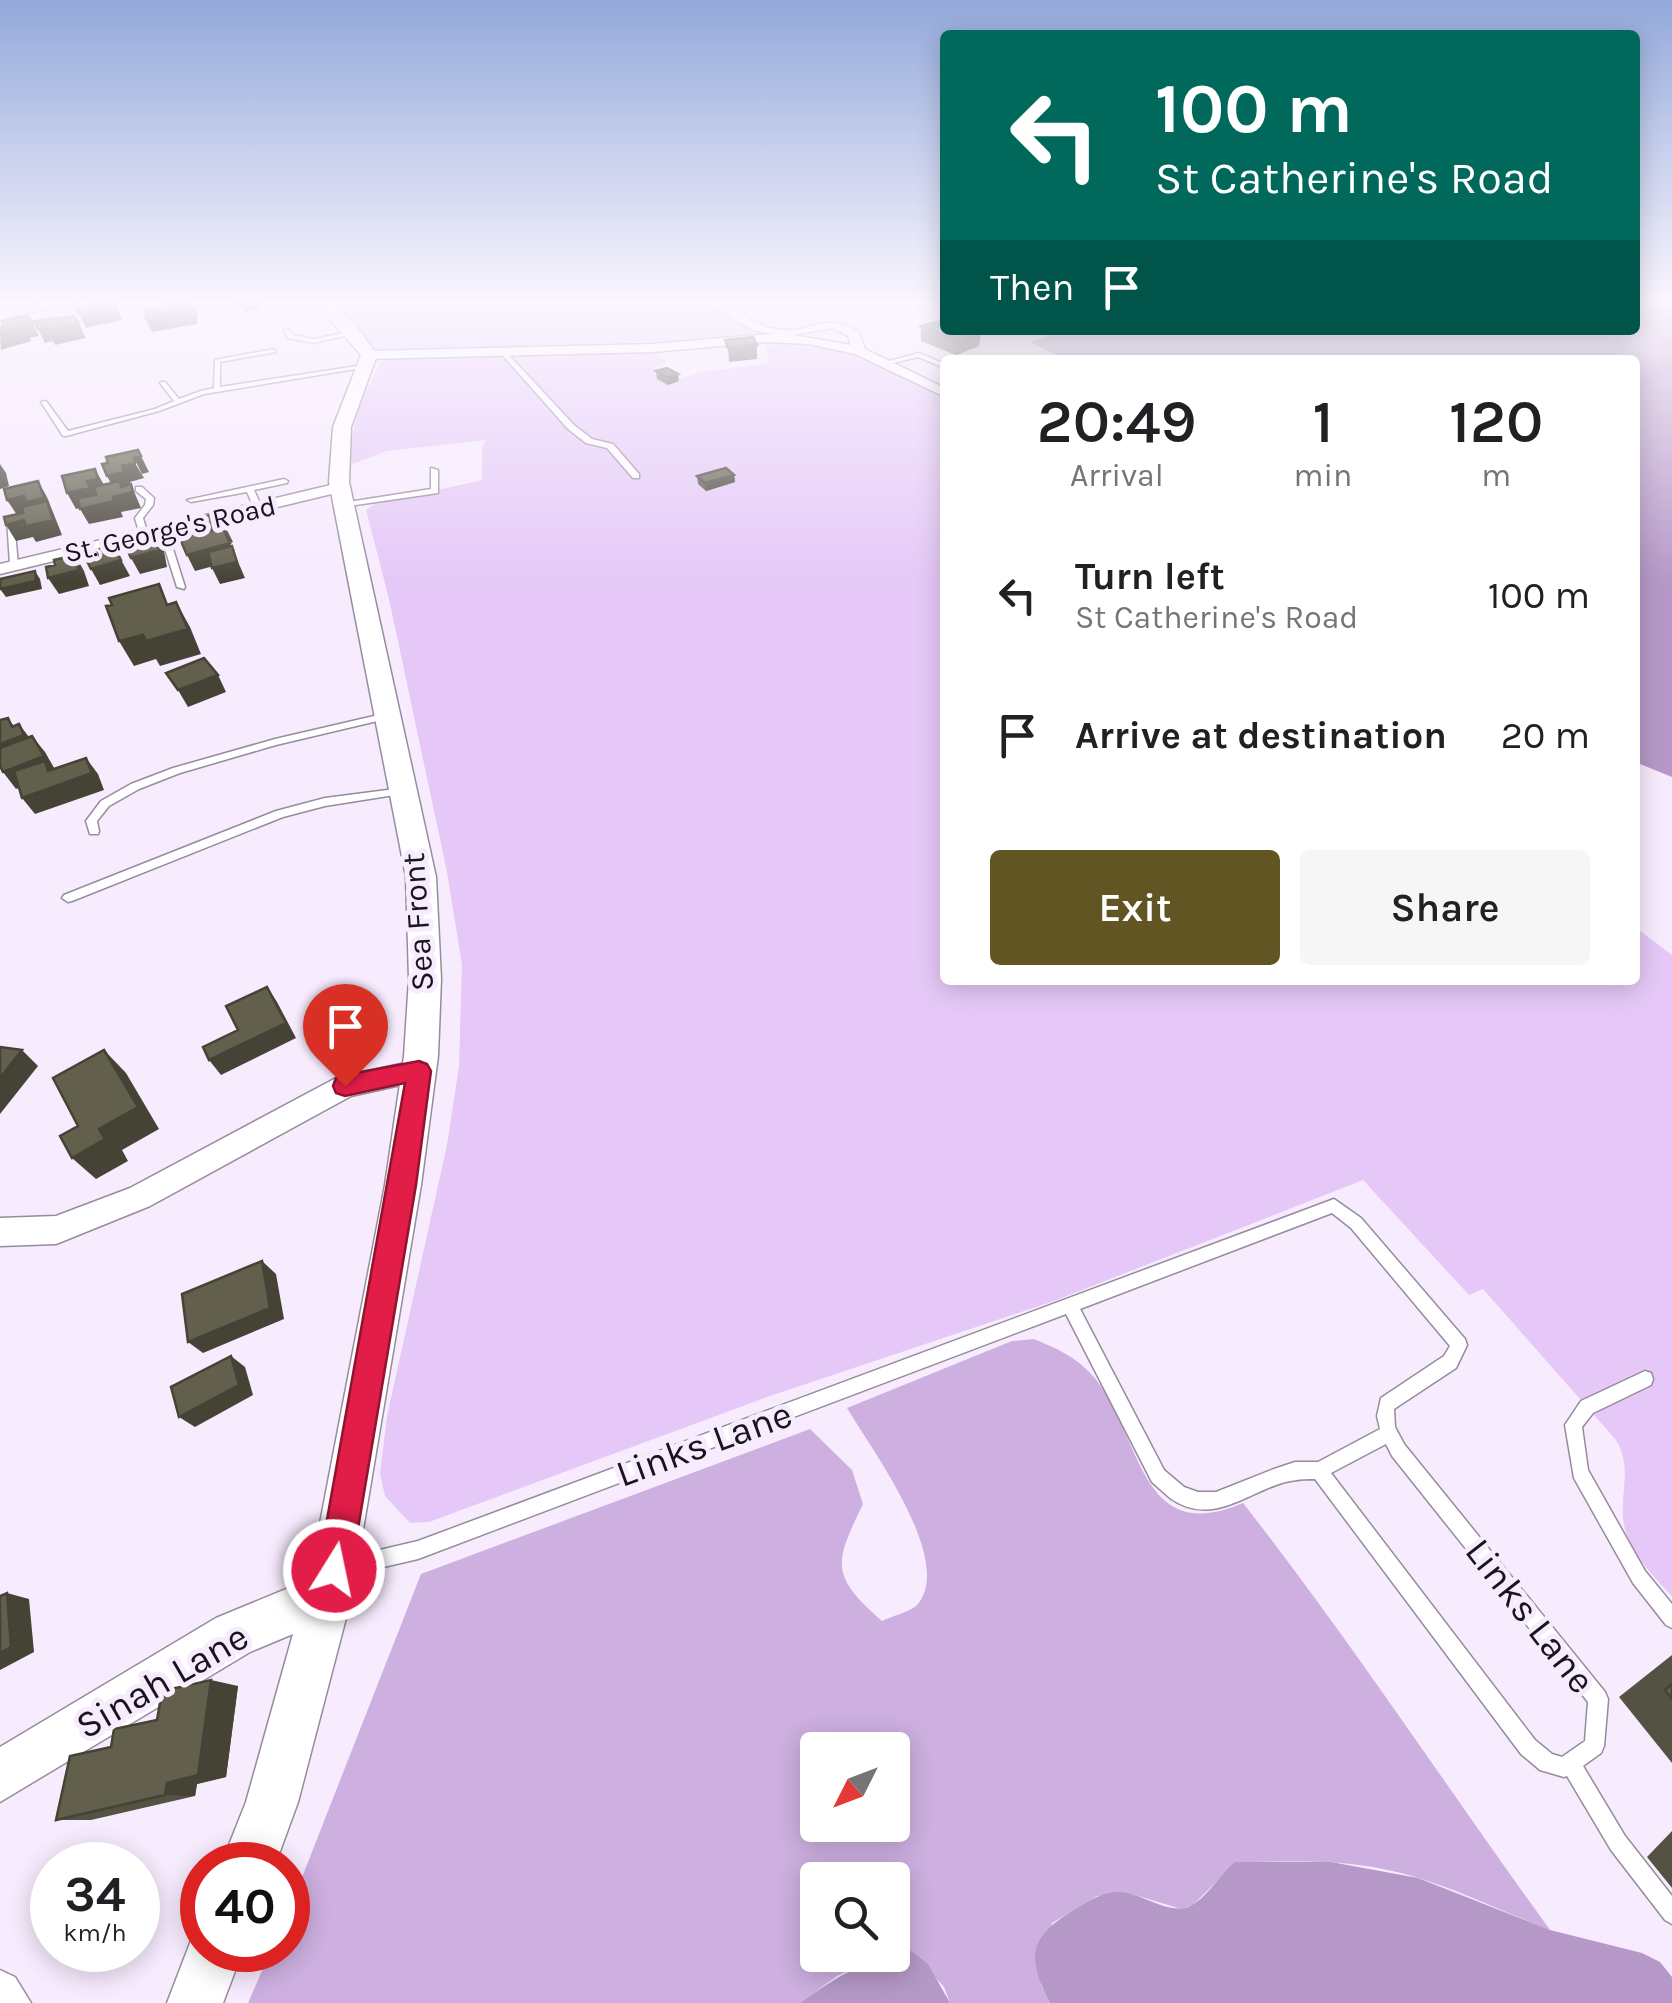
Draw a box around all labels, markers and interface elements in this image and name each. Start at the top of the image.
text: 100 m [1155,68,1353,150]
icon: left [990,70,1120,200]
text: St Catherine's Road [1155,152,1553,204]
icon: arrive [1094,260,1149,315]
text: Then [990,265,1074,310]
text: 20:49 [1037,387,1197,457]
text: 1 [1312,387,1333,457]
text: 120 [1449,387,1543,457]
text: Arrival [1070,457,1164,494]
text: min [1293,457,1352,494]
text: m [1481,457,1511,494]
street label: St. George's Road [61,489,279,569]
text: Turn left [1075,554,1225,599]
icon: left [990,568,1045,623]
text: 100 m [1488,573,1590,618]
text: St Catherine's Road [1075,599,1358,636]
icon: arrive [990,708,1045,763]
text: Arrive at destination [1075,713,1447,758]
text: 20 m [1501,713,1590,758]
button: Exit [990,850,1280,965]
button: Share [1300,850,1590,965]
street label: Sea Front [395,852,441,992]
pin [303,984,388,1087]
icon: arrive [318,999,373,1054]
street label: Links Lane [610,1391,798,1497]
position arrow [282,1518,386,1622]
street label: Links Lane [1456,1530,1604,1702]
street label: Sinah Lane [68,1614,256,1748]
north arrow [800,1732,910,1842]
map controls [800,1732,910,1972]
speed limit sign: 40 [180,1842,310,1972]
button: search [800,1862,910,1972]
text: 34 [65,1865,125,1924]
text: km/h [63,1918,127,1947]

